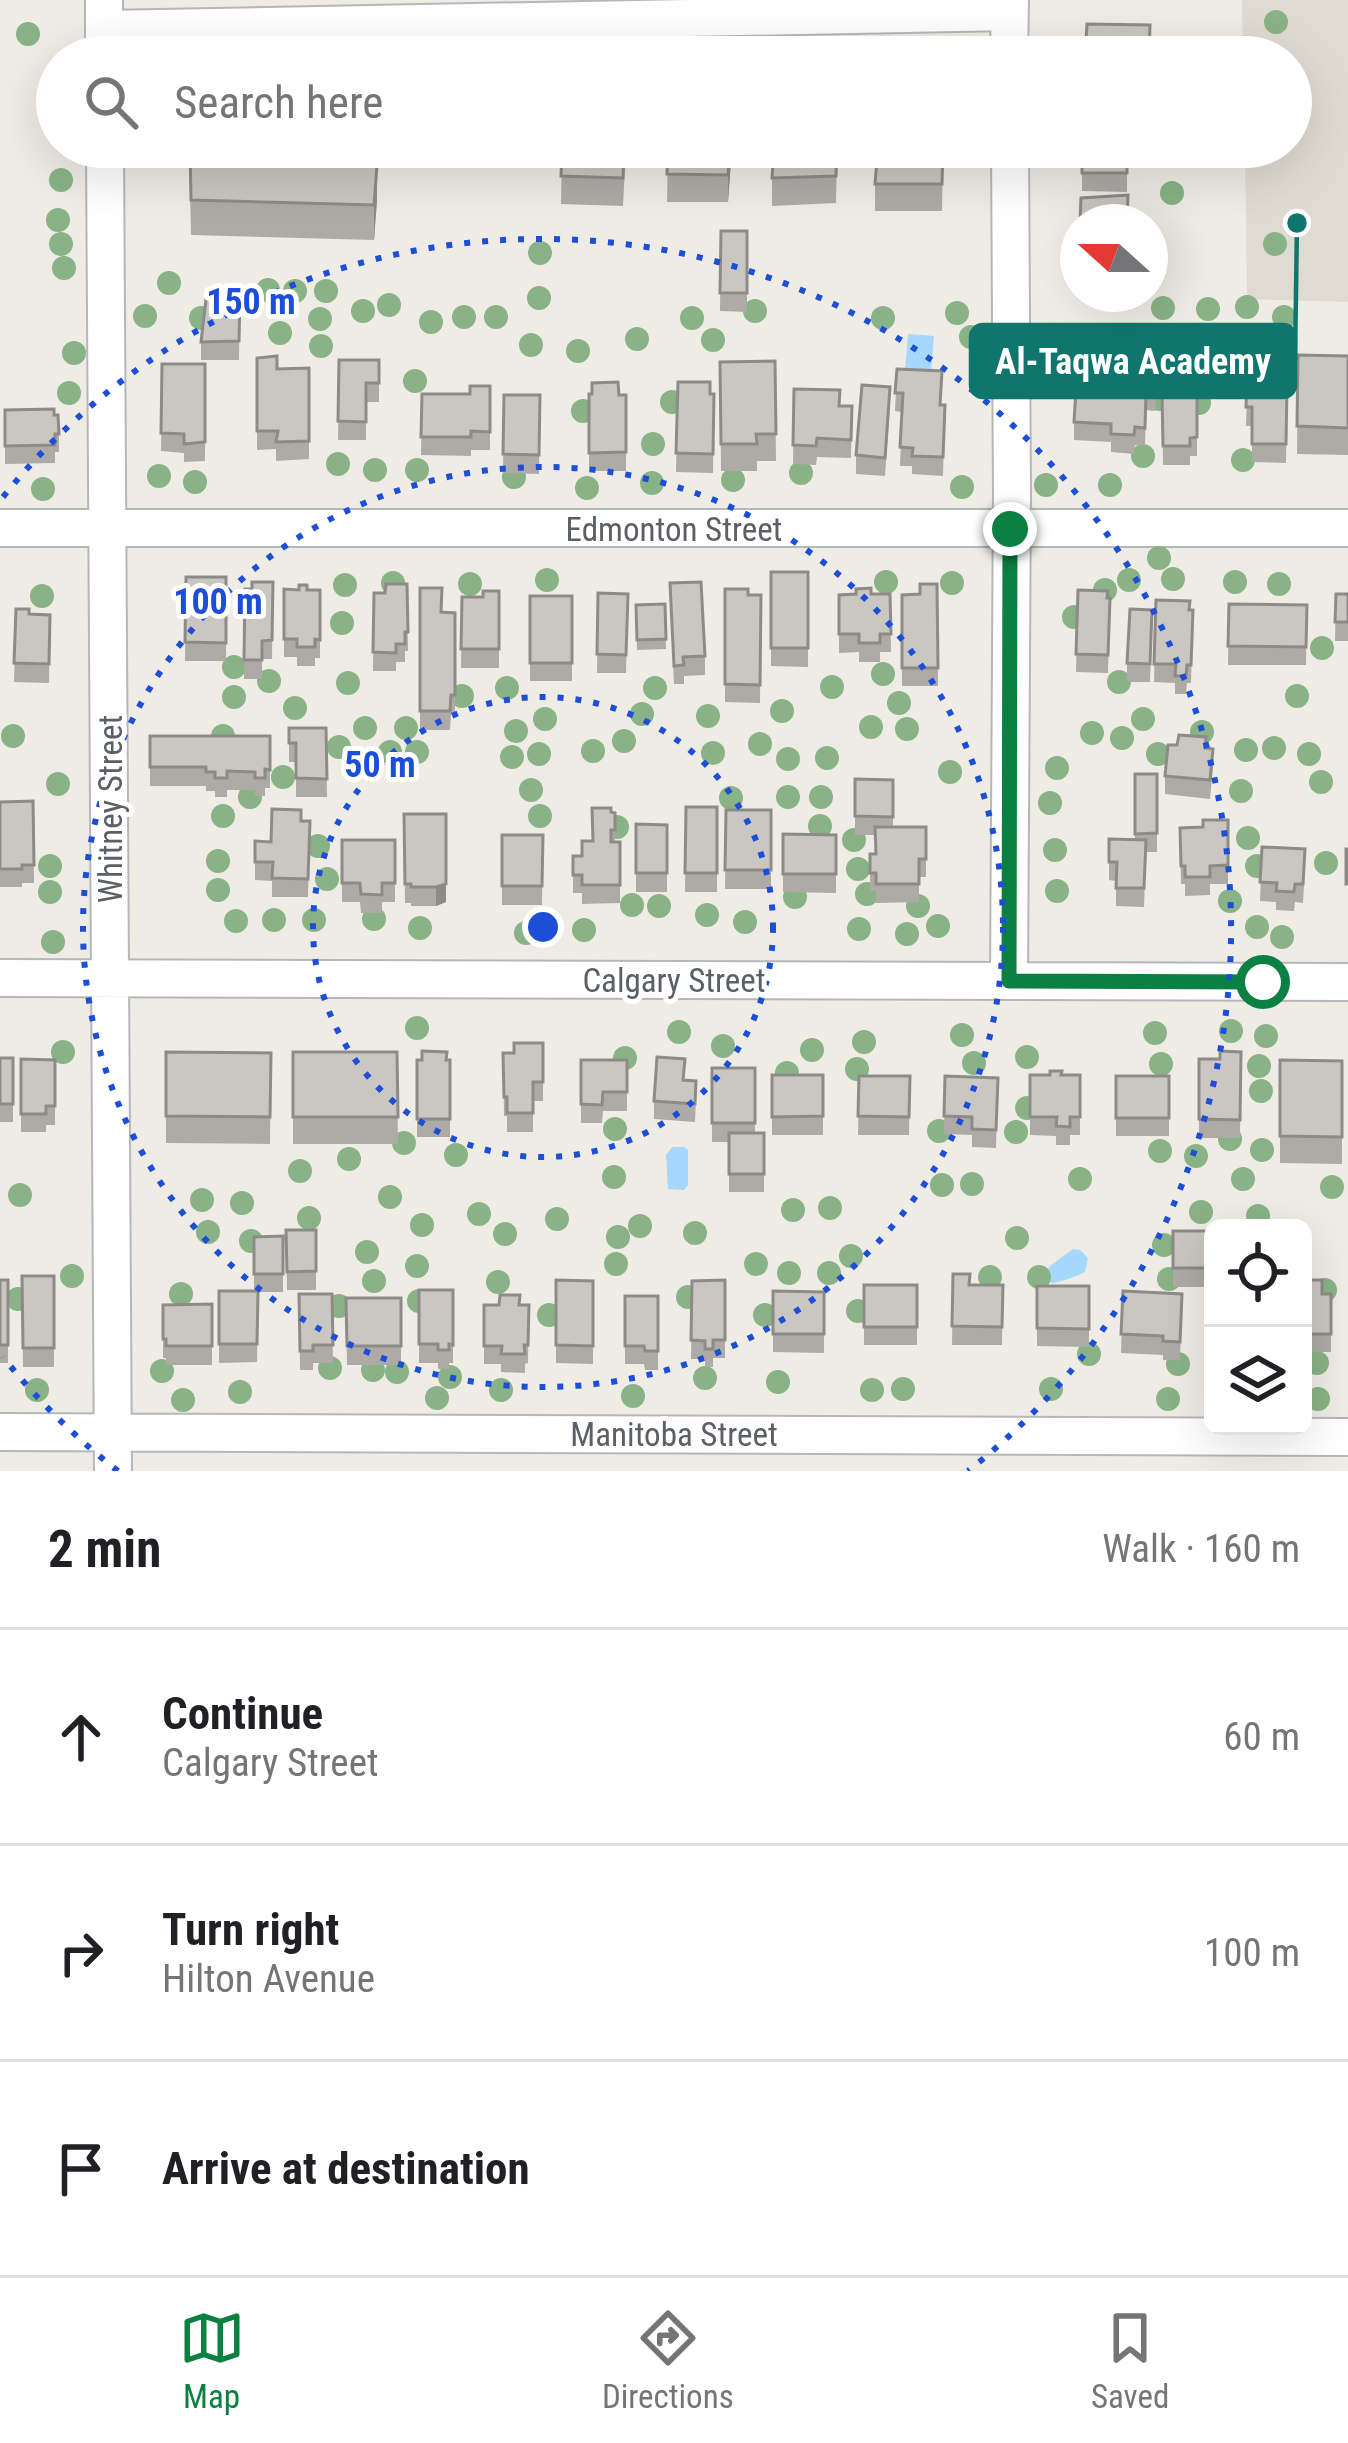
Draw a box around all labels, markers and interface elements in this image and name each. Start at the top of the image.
search box [36,36,1312,168]
icon: search [78,69,144,135]
text: Search here [174,76,383,129]
north arrow [1060,204,1168,312]
text: 150 m [206,281,296,323]
callout: Al-Taqwa Academy [971,325,1295,397]
text: Al-Taqwa Academy [995,341,1271,383]
route end [983,502,1037,556]
street label: Edmonton Street [566,510,782,549]
text: 100 m [173,581,263,623]
street label: Whitney Street [91,715,130,903]
text: 50 m [344,744,416,786]
centre of rings [522,906,564,948]
route start [1236,955,1290,1009]
street label: Calgary Street [582,961,766,1000]
map controls [1204,1219,1312,1435]
button: locate [1204,1219,1312,1327]
button: layers [1204,1327,1312,1435]
street label: Manitoba Street [570,1415,778,1454]
text: 2 min [48,1520,161,1579]
text: Walk · 160 m [1102,1526,1300,1572]
text: Continue [162,1687,323,1740]
icon: ahead [48,1704,114,1770]
text: 60 m [1223,1714,1300,1760]
text: Calgary Street [162,1740,378,1786]
text: Turn right [162,1903,339,1956]
icon: right [48,1920,114,1986]
text: 100 m [1204,1930,1300,1976]
text: Hilton Avenue [162,1956,375,2002]
icon: arrive [48,2136,114,2202]
text: Arrive at destination [162,2142,530,2195]
tab: Map [179,2305,245,2416]
tab: Directions [602,2305,734,2416]
tab: Saved [1091,2305,1169,2416]

